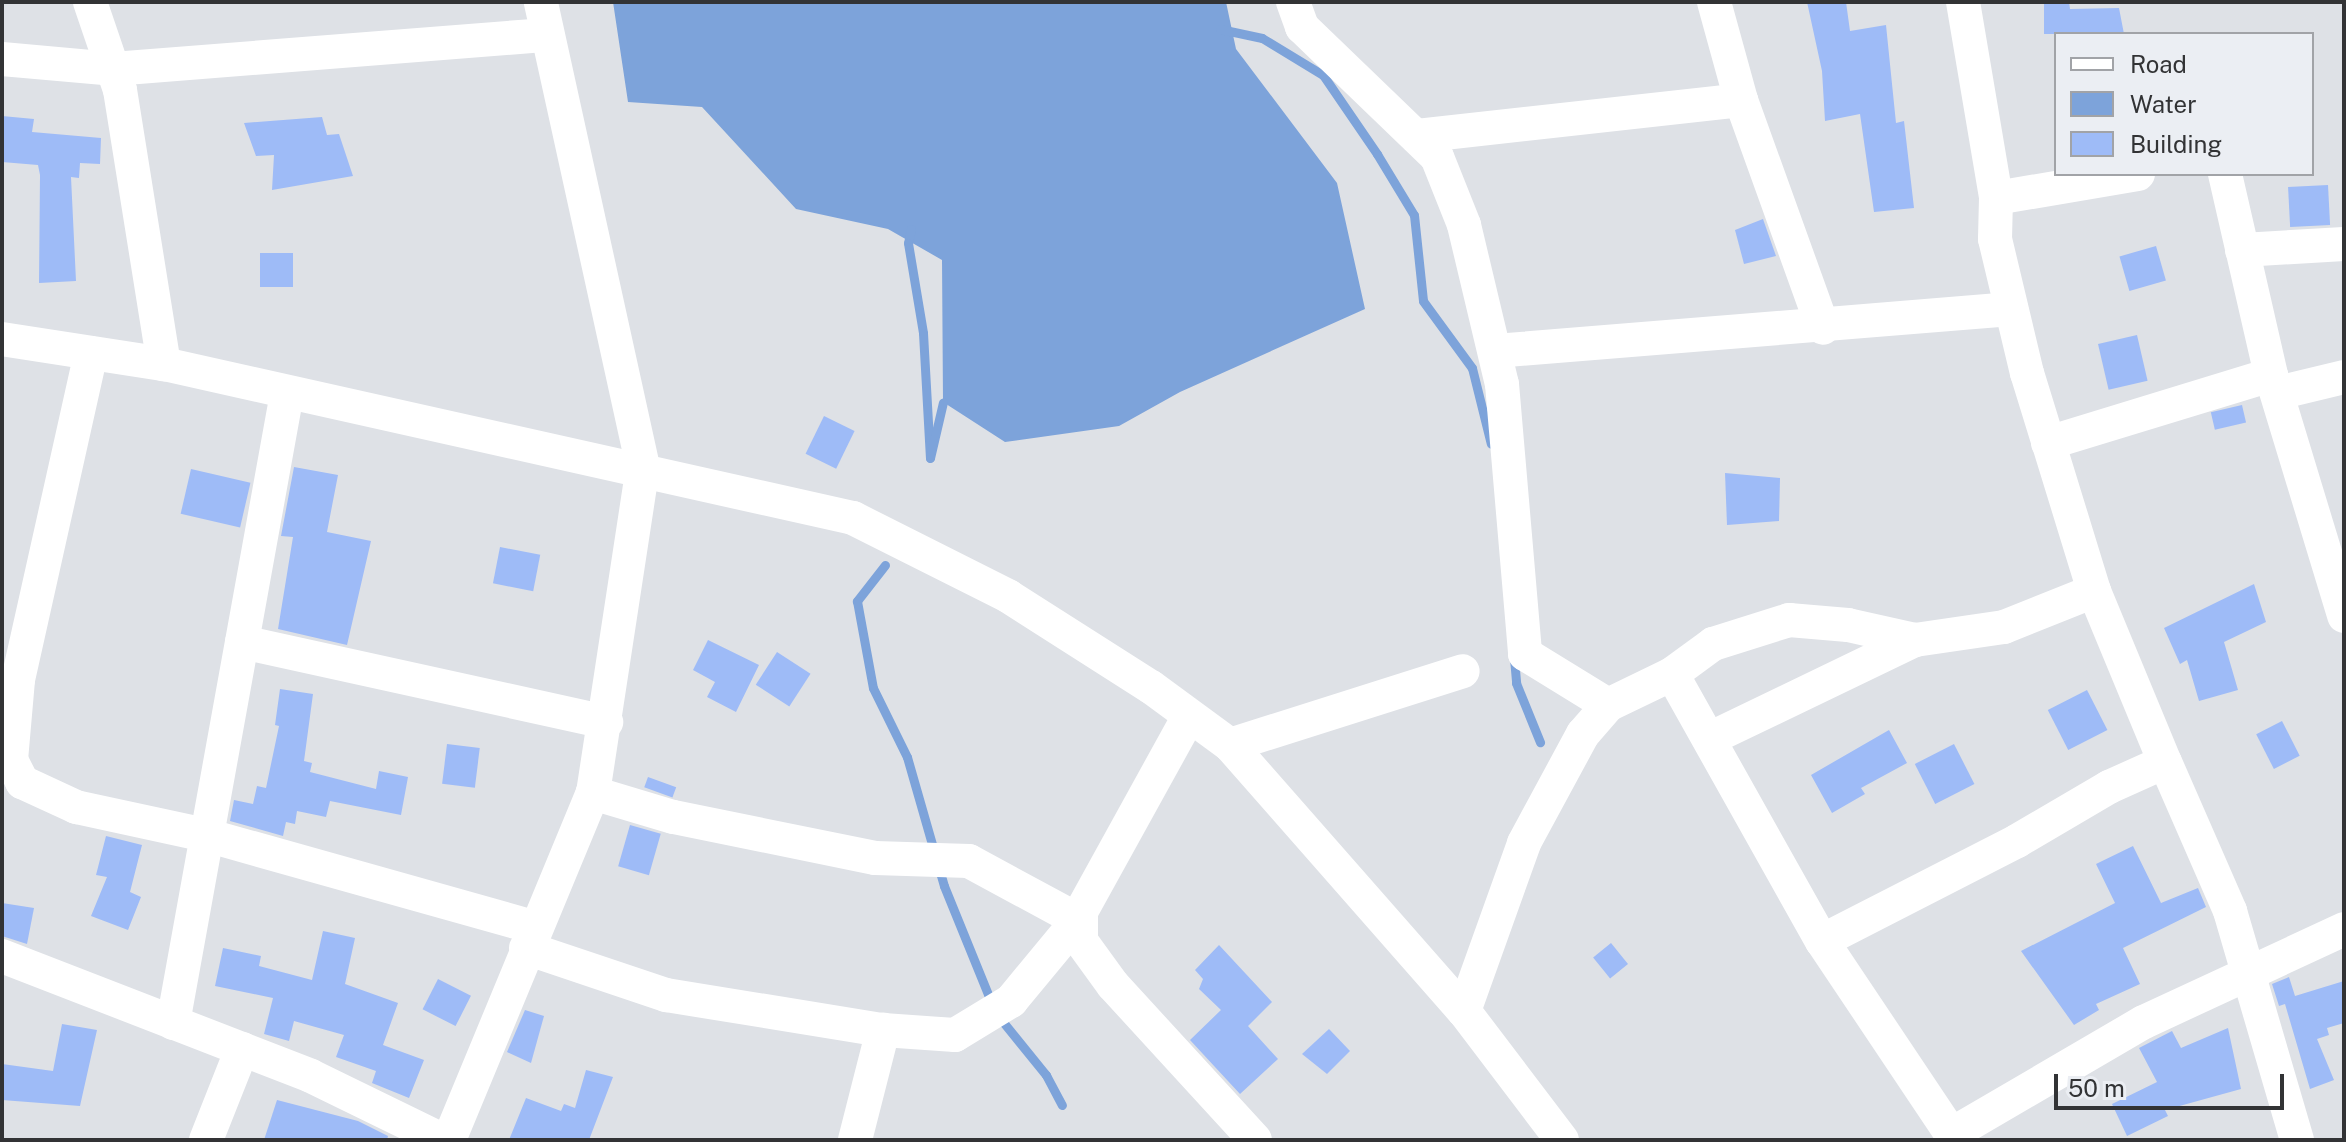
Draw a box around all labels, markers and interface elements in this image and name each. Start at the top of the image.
legend [2054,32,2314,176]
text: Road [2130,50,2187,78]
text: Water [2130,90,2197,118]
text: Building [2130,130,2222,158]
scale bar [2058,1058,2288,1108]
text: 50 m [2068,1074,2125,1102]

